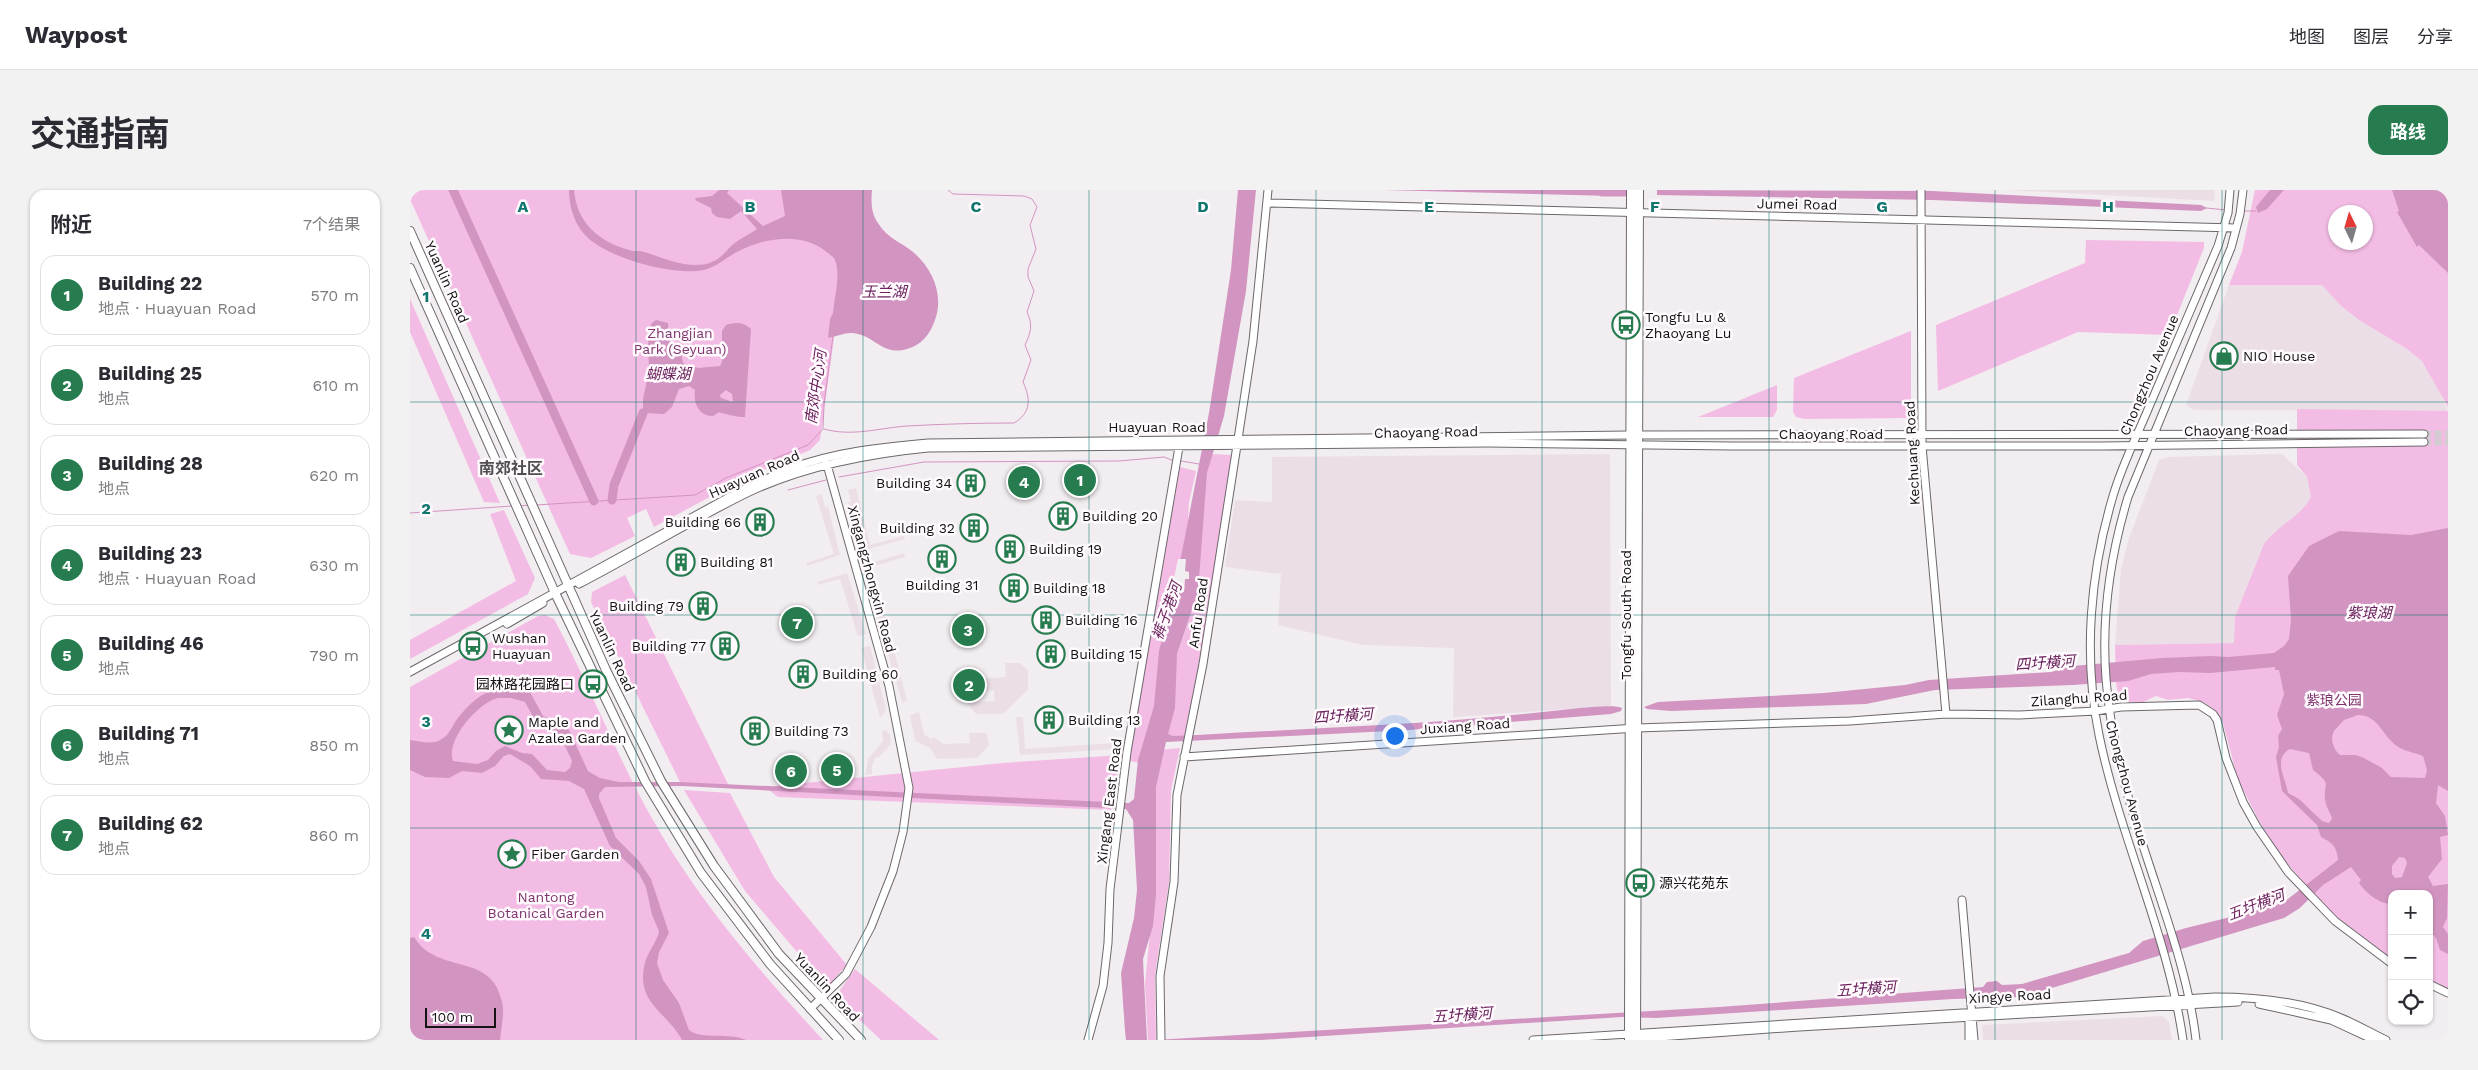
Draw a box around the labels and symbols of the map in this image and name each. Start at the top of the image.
street label: Jumei Road [1757,195,1837,213]
text: A [518,197,529,216]
text: B [745,197,756,216]
text: C [971,197,982,216]
text: D [1197,197,1209,216]
text: E [1424,197,1434,216]
text: F [1650,197,1660,216]
text: G [1876,197,1888,216]
text: H [2102,197,2114,216]
north arrow [2328,205,2373,250]
street label: Yuanlin Road [422,238,472,326]
water label: 玉兰湖 [861,283,908,301]
text: 1 [423,287,429,306]
place label: Tongfu Lu & Zhaoyang Lu [1645,309,1731,341]
bus stop icon: Tongfu Lu & Zhaoyang Lu [1611,310,1641,340]
street label: Chongzhou Avenue [2116,312,2182,438]
park label: Zhangjian Park (Seyuan) [634,325,726,357]
shop icon: NIO House [2209,341,2239,371]
water label: 南郊中心河 [802,346,831,425]
place label: NIO House [2243,348,2315,364]
water label: 蝴蝶湖 [645,365,692,383]
street label: Kechuang Road [1901,400,1923,506]
street label: Huayuan Road [1108,419,1206,435]
street label: Chaoyang Road [2184,421,2288,439]
street label: Chaoyang Road [1374,423,1478,441]
street label: Chaoyang Road [1779,426,1883,442]
street label: Huayuan Road [706,447,802,501]
district label: 南郊社区 [479,459,543,478]
pin: 1 [1064,461,1096,499]
pin: 4 [1008,463,1040,501]
building icon: Building 34 [956,468,986,498]
place label: Building 34 [876,475,952,491]
text: 2 [421,499,431,518]
building icon: Building 20 [1048,501,1078,531]
street label: Xingangzhongxin Road [845,504,899,654]
building icon: Building 66 [745,507,775,537]
place label: Building 20 [1082,508,1158,524]
building icon: Building 32 [959,513,989,543]
place label: Building 66 [665,514,741,530]
place label: Building 32 [879,520,955,536]
building icon: Building 19 [995,534,1025,564]
place label: Building 19 [1029,541,1102,557]
building icon: Building 31 [927,544,957,574]
building icon: Building 81 [666,547,696,577]
street label: Tongfu South Road [1618,550,1634,680]
place label: Building 81 [700,554,773,570]
building icon: Building 18 [999,573,1029,603]
place label: Building 31 [906,577,978,593]
water label: 裤子港河 [1148,577,1187,642]
street label: Anfu Road [1185,577,1211,649]
place label: Building 18 [1033,580,1106,596]
building icon: Building 79 [688,591,718,621]
place label: Building 79 [609,598,684,614]
pin: 7 [781,604,813,642]
water label: 紫琅湖 [2346,604,2393,622]
building icon: Building 16 [1031,605,1061,635]
street label: Yuanlin Road [586,608,638,694]
pin: 3 [952,611,984,649]
place label: Building 16 [1065,612,1138,628]
place label: Wushan Huayuan [492,630,551,662]
bus stop icon: Wushan Huayuan [458,631,488,661]
building icon: Building 77 [710,631,740,661]
place label: Building 77 [632,638,706,654]
building icon: Building 15 [1036,639,1066,669]
place label: Building 15 [1070,646,1143,662]
water label: 四圩横河 [2014,652,2079,674]
building icon: Building 60 [788,659,818,689]
place label: Building 60 [822,666,898,682]
pin: 2 [953,666,985,704]
bus stop icon: 园林路花园路口 [578,669,608,699]
place label: 园林路花园路口 [476,676,574,692]
street label: Zilanghu Road [2030,687,2128,709]
park label: 紫琅公园 [2306,692,2362,708]
building icon: Building 13 [1034,705,1064,735]
water label: 四圩横河 [1312,705,1377,727]
text: 3 [421,712,431,731]
place label: Building 13 [1068,712,1141,728]
place label: Maple and Azalea Garden [528,714,626,746]
place icon: Maple and Azalea Garden [494,715,524,745]
street label: Juxiang Road [1419,715,1511,737]
building icon: Building 73 [740,716,770,746]
street label: Chongzhou Avenue [2102,718,2152,848]
place label: Building 73 [774,723,849,739]
your location [1382,723,1408,749]
street label: Xingang East Road [1093,737,1125,865]
pin: 5 [821,751,853,789]
pin: 6 [775,752,807,790]
place icon: Fiber Garden [497,839,527,869]
place label: Fiber Garden [531,846,619,862]
bus stop icon: 源兴花苑东 [1625,868,1655,898]
place label: 源兴花苑东 [1659,875,1729,891]
water label: 五圩横河 [2225,885,2290,924]
park label: Nantong Botanical Garden [488,889,605,921]
text: 4 [421,924,431,943]
street label: Yuanlin Road [791,949,863,1025]
water label: 五圩横河 [1835,978,1900,1000]
street label: Xingye Road [1968,986,2052,1006]
water label: 五圩横河 [1431,1004,1496,1026]
scale bar [425,1005,496,1028]

